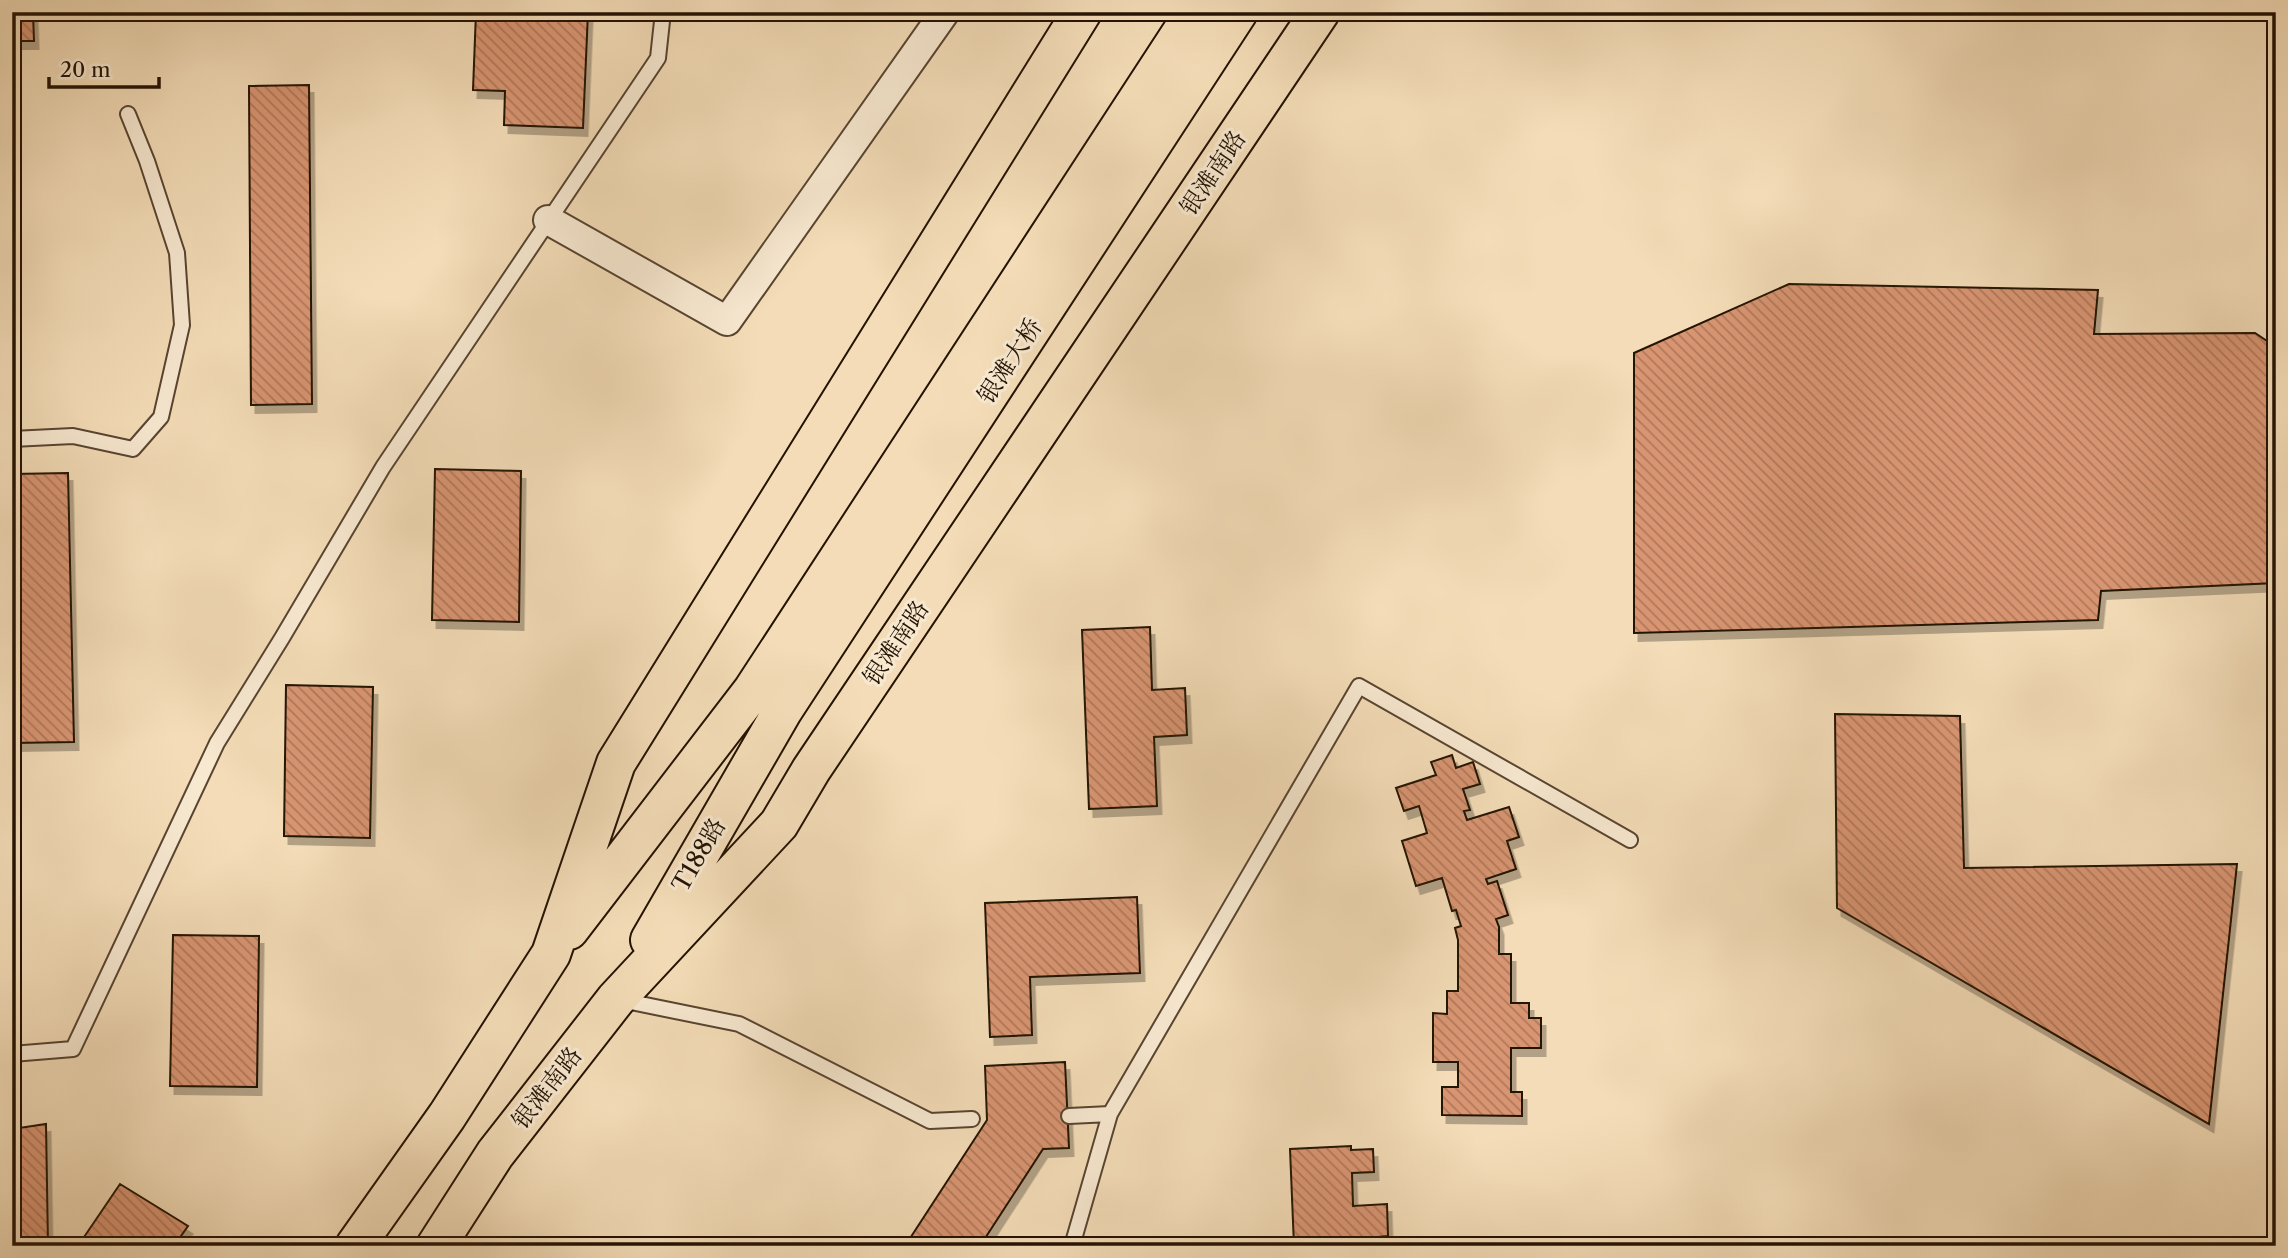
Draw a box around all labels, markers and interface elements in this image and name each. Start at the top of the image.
scale bar [49,46,159,90]
text: 20 m [60,57,111,82]
street label: 银滩南路 [1174,125,1251,221]
street label: 银滩大桥 [971,313,1048,409]
street label: 银滩南路 [857,595,934,691]
street label: T188路 [666,813,731,897]
street label: 银滩南路 [506,1041,588,1134]

